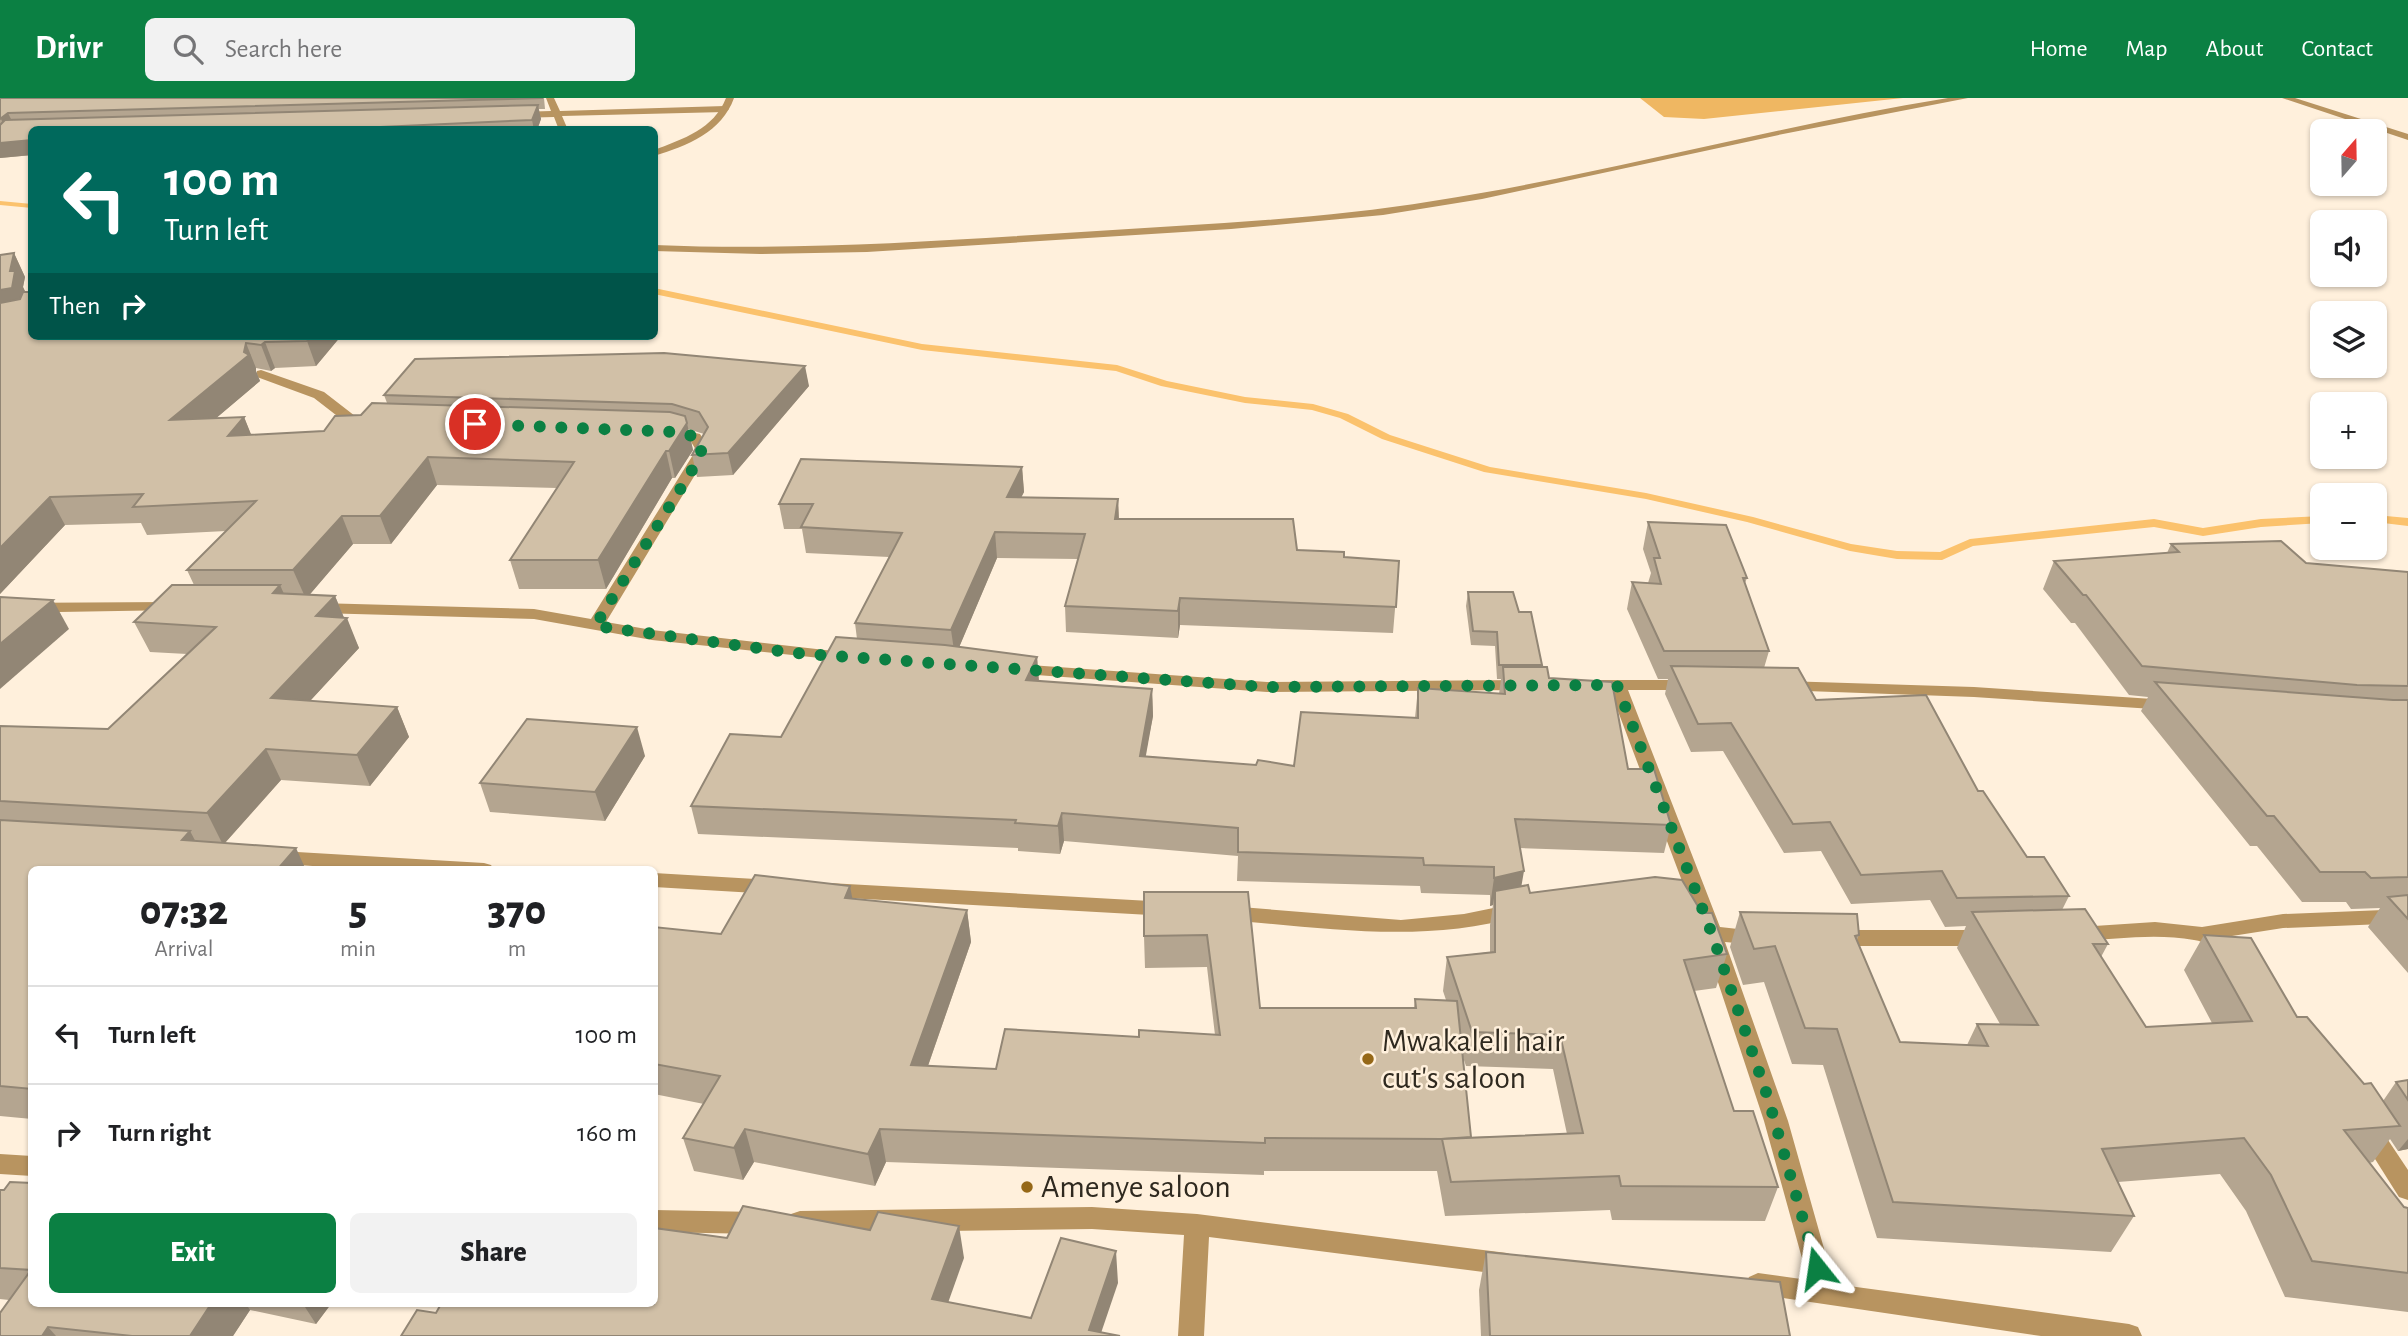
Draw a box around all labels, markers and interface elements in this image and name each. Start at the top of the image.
search box [145,18,635,81]
icon: search [169,30,207,68]
text: Drivr [35,32,103,65]
text: Search here [225,36,342,62]
text: Home [2030,37,2088,61]
text: Map [2126,37,2168,61]
text: About [2206,37,2263,61]
text: Contact [2301,37,2373,61]
north arrow [2310,119,2387,196]
map controls [2310,119,2387,560]
icon: left [49,154,140,245]
text: 100 m [164,156,280,205]
button: sound [2310,210,2387,287]
text: Turn left [164,214,268,246]
icon: right [114,287,152,325]
text: Then [49,293,100,319]
button: layers [2310,301,2387,378]
button: + [2310,392,2387,469]
pin [445,394,505,454]
icon: arrive [456,405,494,443]
button: − [2310,483,2387,560]
text: 07:32 [140,890,228,932]
text: 5 [349,890,367,932]
text: 370 [488,890,546,932]
text: Arrival [154,938,214,961]
text: min [340,938,376,961]
text: m [508,938,526,961]
icon: left [49,1016,87,1054]
text: Turn left [108,1022,196,1048]
text: 100 m [576,1022,637,1048]
place label: Mwakaleli hair cut's saloon [1382,1025,1565,1094]
marker: Mwakaleli hair cut's saloon [1360,1051,1376,1067]
icon: right [49,1114,87,1152]
text: Turn right [108,1120,211,1146]
text: 160 m [577,1120,637,1146]
place label: Amenye saloon [1041,1171,1231,1203]
marker: Amenye saloon [1019,1179,1035,1195]
button: Exit [49,1213,336,1293]
button: Share [350,1213,637,1293]
position arrow [1780,1231,1854,1305]

